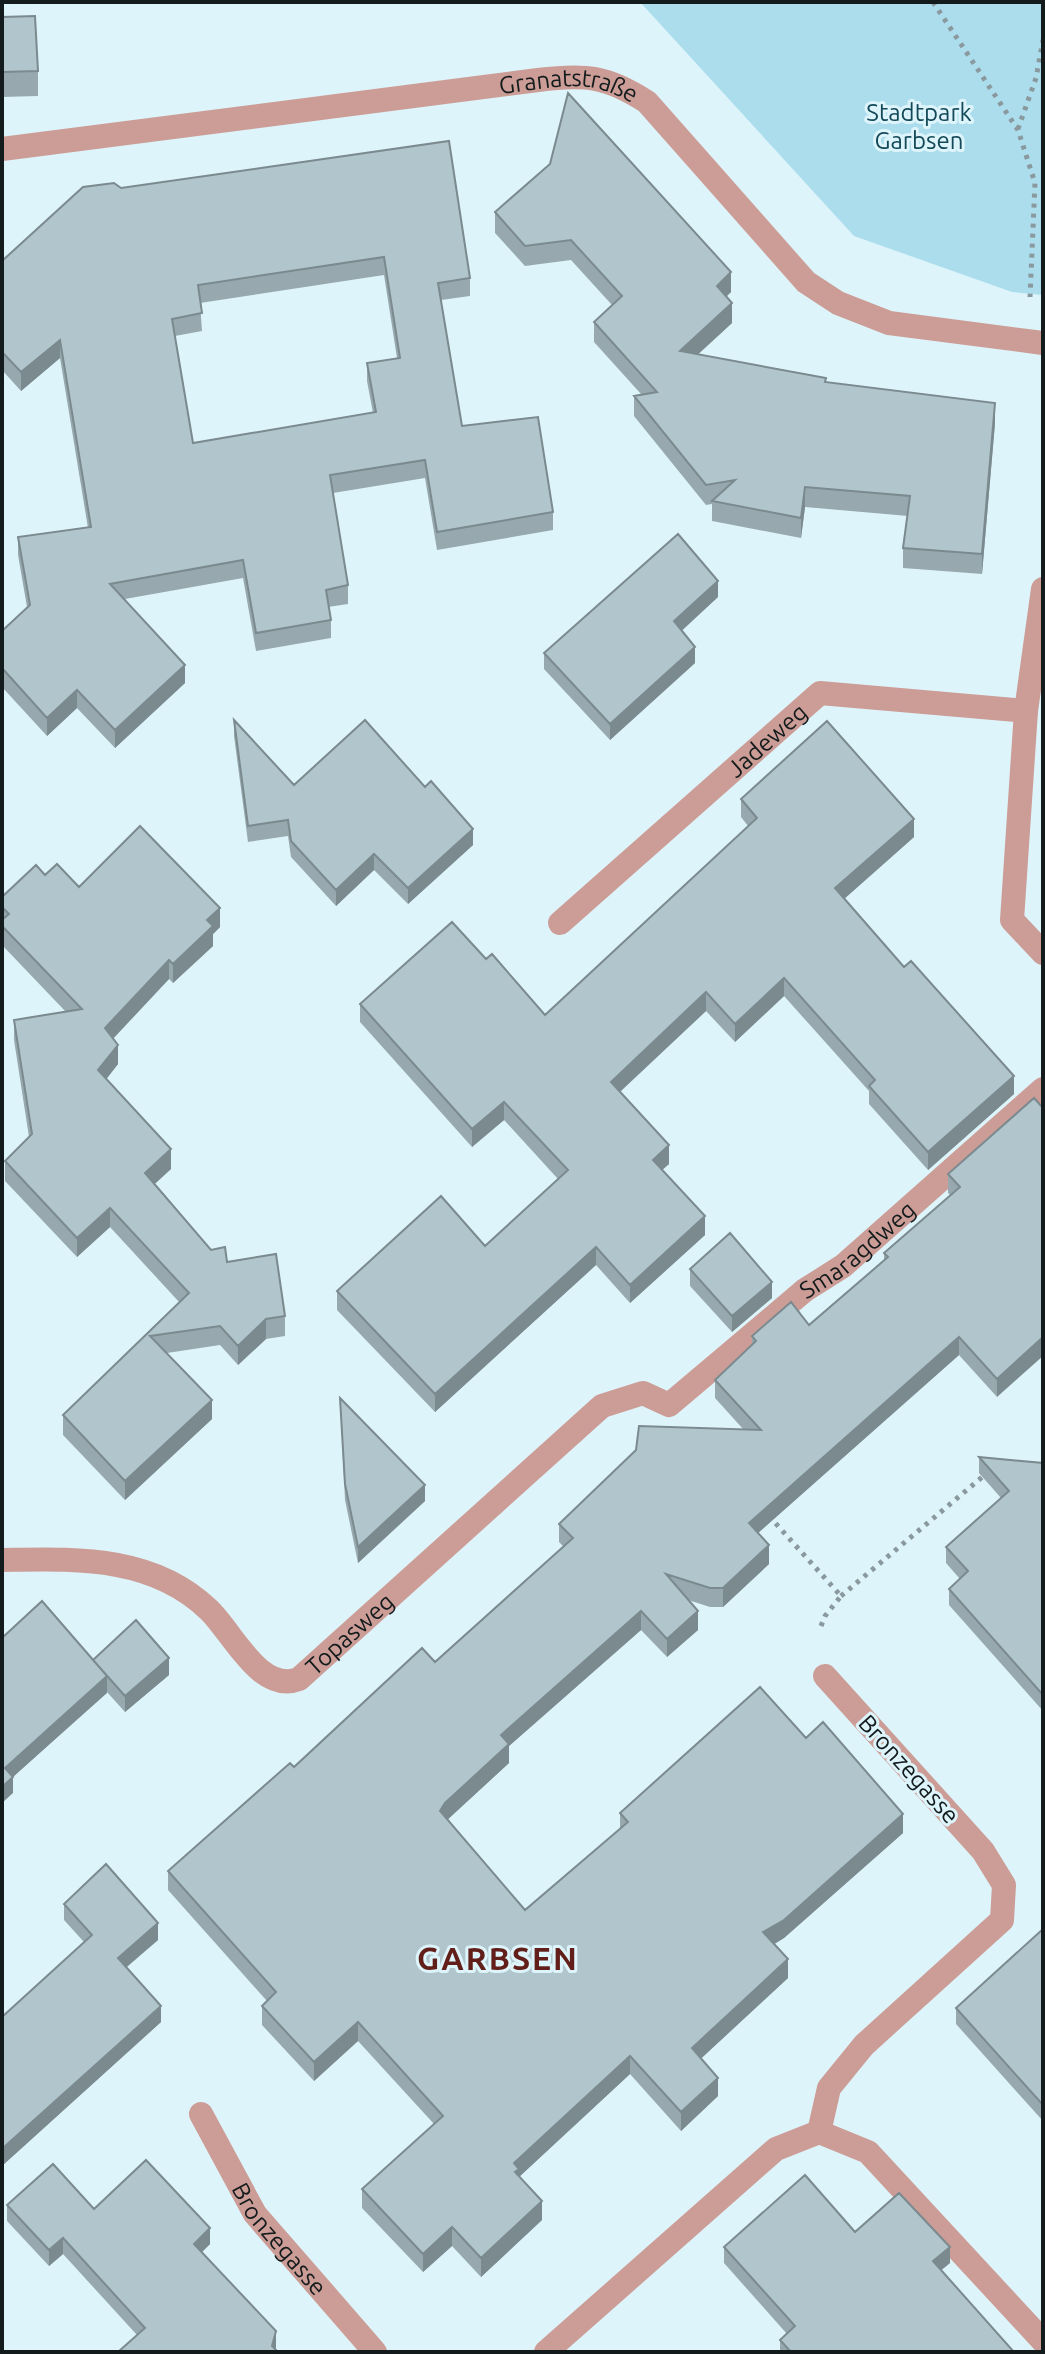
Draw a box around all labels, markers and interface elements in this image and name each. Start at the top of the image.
street label: Granatstraße [497,64,643,107]
park label: Stadtpark Garbsen [866,99,972,154]
street label: Jadeweg [721,698,812,782]
street label: Smaragdweg [794,1195,920,1304]
street label: Topasweg [300,1587,399,1680]
street label: Bronzegasse [853,1709,965,1829]
district label: GARBSEN [417,1940,579,1976]
street label: Bronzegasse [227,2178,332,2300]

